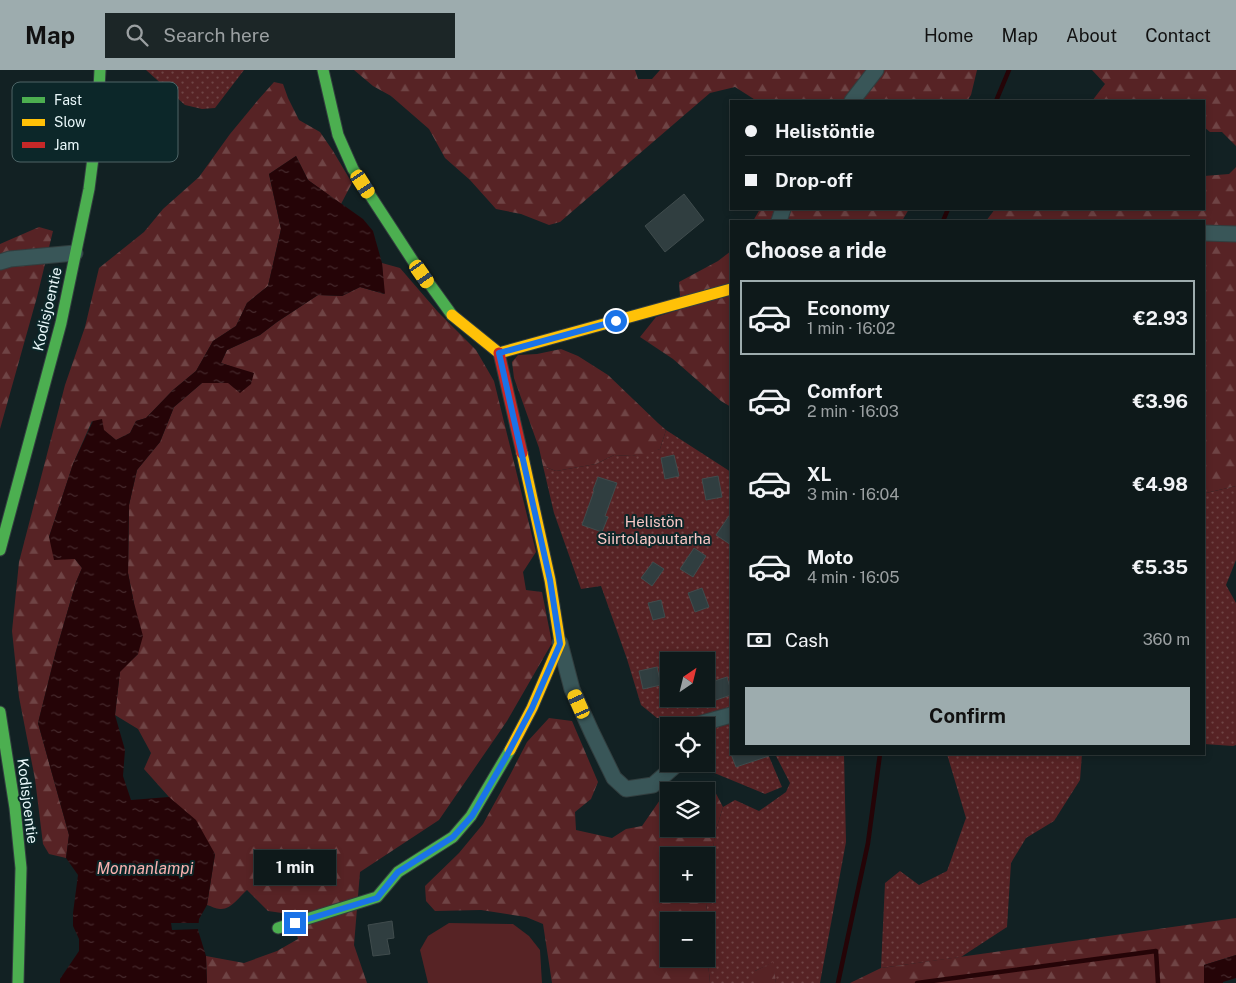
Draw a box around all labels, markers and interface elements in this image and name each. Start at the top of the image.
search box [105,13,455,58]
text: Map [25,21,75,49]
icon: search [123,21,151,49]
text: Search here [163,24,270,46]
text: Home [924,25,974,46]
text: Map [1002,25,1038,46]
text: About [1066,25,1117,46]
text: Contact [1145,25,1211,46]
legend [12,82,178,162]
text: Fast [54,92,82,108]
text: Slow [54,114,86,130]
text: Helistöntie [775,120,875,142]
text: Jam [54,137,79,153]
car [348,167,377,201]
text: Drop-off [775,169,852,191]
text: Choose a ride [745,237,887,263]
car [407,257,436,291]
street label: Kodisjoentie [29,265,65,353]
icon: car [747,295,792,340]
text: Economy [807,297,890,319]
text: €2.93 [1133,307,1188,329]
route start [605,310,627,332]
text: 1 min · 16:02 [807,319,895,338]
icon: car [747,378,792,423]
text: Comfort [807,380,883,402]
text: €3.96 [1133,390,1188,412]
text: 2 min · 16:03 [807,402,899,421]
icon: car [747,461,792,506]
text: XL [807,463,832,485]
text: €4.98 [1133,473,1188,495]
text: 3 min · 16:04 [807,485,899,504]
park label: Helistön Siirtolapuutarha [597,513,711,547]
icon: car [747,544,792,589]
text: Moto [807,546,853,568]
text: €5.35 [1132,556,1188,578]
text: 4 min · 16:05 [807,568,900,587]
icon: cash [745,626,773,654]
text: Cash [785,629,829,651]
text: 360 m [1143,630,1190,649]
north arrow [660,652,715,708]
map controls [660,652,715,967]
car [566,687,591,721]
button: Confirm [745,687,1190,745]
button: locate [660,717,715,772]
street label: Kodisjoentie [14,757,42,845]
button: layers [660,782,715,837]
button: + [660,847,715,902]
callout: 1 min [254,850,336,886]
text: 1 min [276,858,314,877]
water label: Monnanlampi [96,859,194,878]
route end [284,912,306,934]
button: − [660,912,715,967]

